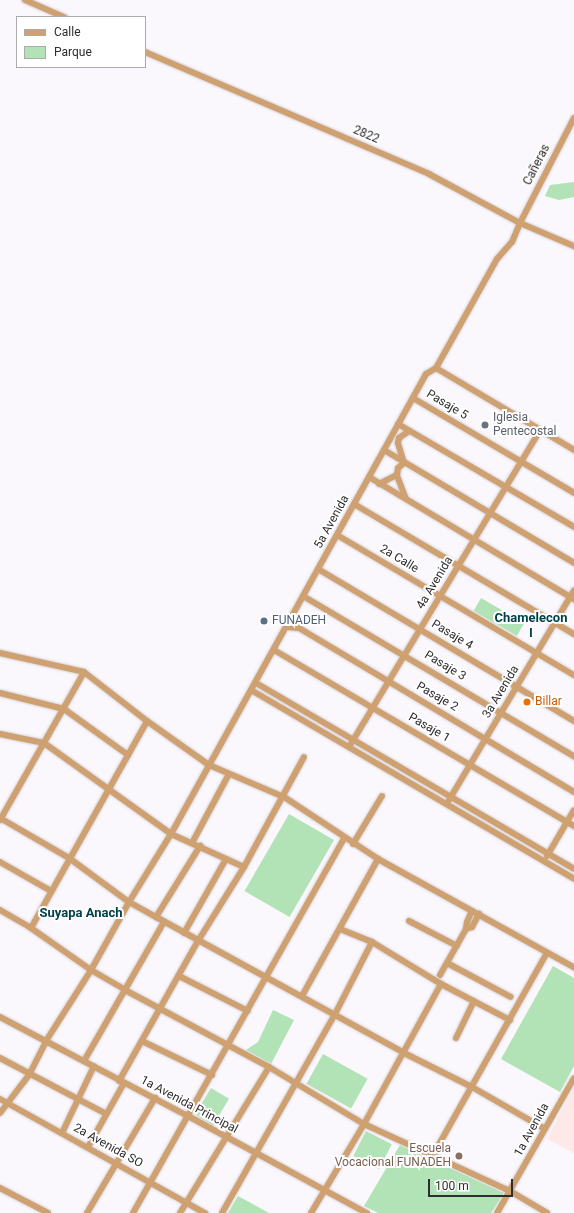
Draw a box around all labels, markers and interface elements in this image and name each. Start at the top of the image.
legend [16,16,146,68]
text: Calle [54,25,81,39]
text: Parque [54,45,92,59]
street label: 2822 [351,123,381,147]
street label: Cañeras [521,142,553,188]
street label: Pasaje 5 [424,387,470,423]
place label: Iglesia Pentecostal [493,411,556,439]
marker: Iglesia Pentecostal [480,420,490,430]
street label: 5a Avenida [311,493,353,551]
street label: 2a Calle [377,542,421,576]
street label: 4a Avenida [414,554,456,612]
district label: Chamelecon I [495,611,567,642]
place label: FUNADEH [272,614,326,628]
marker: FUNADEH [259,616,269,626]
street label: Pasaje 4 [429,617,475,653]
street label: Pasaje 3 [422,648,468,684]
street label: 3a Avenida [480,663,522,721]
street label: Pasaje 2 [414,679,460,715]
place label: Billar [535,695,562,709]
marker: Billar [522,697,532,707]
street label: Pasaje 1 [406,710,452,746]
district label: Suyapa Anach [39,905,123,921]
street label: 1a Avenida Principal [138,1073,240,1137]
street label: 1a Avenida [511,1101,553,1159]
street label: 2a Avenida SO [71,1121,145,1171]
place label: Escuela Vocacional FUNADEH [335,1142,451,1170]
marker: Escuela Vocacional FUNADEH [454,1151,464,1161]
scale bar [430,1171,515,1197]
text: 100 m [435,1179,469,1193]

